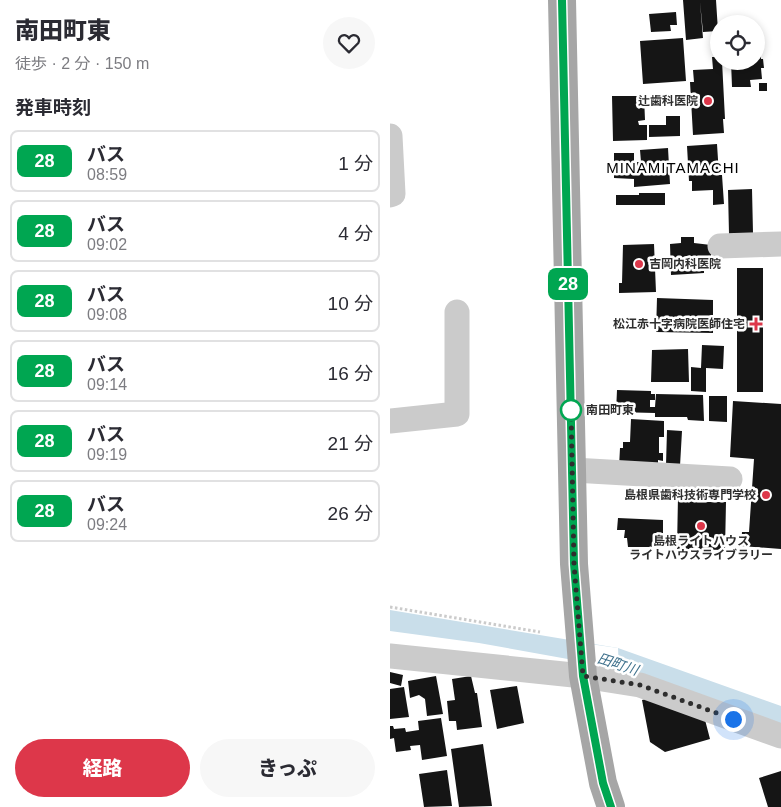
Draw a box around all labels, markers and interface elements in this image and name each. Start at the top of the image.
map controls [710,15,765,70]
button: locate [710,15,765,70]
text: 南田町東 [15,17,111,44]
button: heart [323,17,375,69]
text: 徒歩 · 2 分 · 150 m [15,55,149,72]
place label: 辻歯科医院 [638,94,698,108]
marker: 辻歯科医院 [702,95,714,107]
text: 発車時刻 [15,97,91,118]
text: バス [87,144,125,165]
text: 28 [34,151,55,171]
text: 1 分 [338,153,373,174]
district label: MINAMITAMACHI [606,159,740,176]
text: 08:59 [87,166,127,183]
text: バス [87,214,125,235]
text: 28 [34,221,55,241]
text: 4 分 [338,223,373,244]
text: 09:02 [87,236,127,253]
place label: 吉岡内科医院 [649,257,721,271]
marker: 吉岡内科医院 [633,258,645,270]
line badge: 28 [546,268,590,300]
text: 28 [558,274,578,294]
text: バス [87,284,125,305]
text: 28 [34,291,55,311]
text: 10 分 [328,293,373,314]
text: 09:08 [87,306,127,323]
place label: 松江赤十字病院医師住宅 [613,317,745,331]
marker: 松江赤十字病院医師住宅 [749,317,763,331]
text: バス [87,354,125,375]
text: 28 [34,361,55,381]
text: 16 分 [328,363,373,384]
text: 09:14 [87,376,127,393]
marker: 南田町東 [560,399,582,421]
place label: 南田町東 [586,403,634,417]
text: バス [87,424,125,445]
text: 28 [34,431,55,451]
text: 21 分 [328,433,373,454]
text: 09:19 [87,446,127,463]
place label: 島根県歯科技術専門学校 [624,488,756,502]
marker: 島根県歯科技術専門学校 [760,489,772,501]
text: バス [87,494,125,515]
text: 28 [34,501,55,521]
text: 26 分 [328,503,373,524]
text: 09:24 [87,516,127,533]
marker: 島根ライトハウス ライトハウスライブラリー [695,520,707,532]
place label: 島根ライトハウス ライトハウスライブラリー [629,534,773,562]
water label: 田町川 [596,650,642,679]
your location [721,707,746,732]
button: 経路 [15,739,190,797]
button: きっぷ [200,739,375,797]

